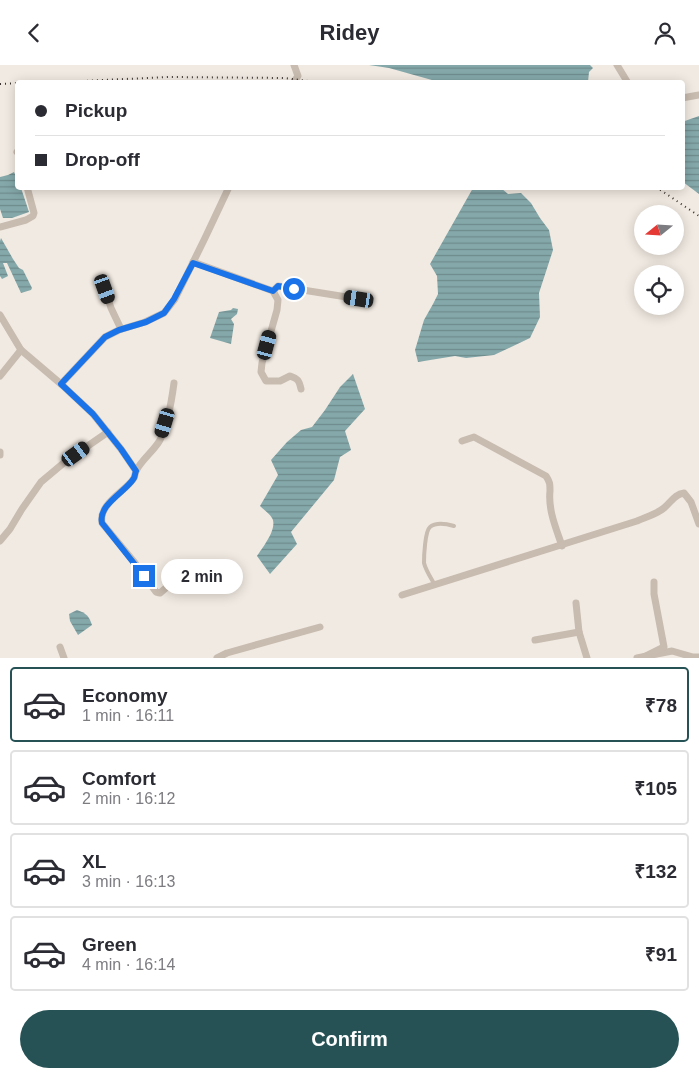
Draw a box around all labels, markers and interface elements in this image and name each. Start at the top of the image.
icon: back [20,19,48,47]
icon: person [651,19,679,47]
text: Ridey [320,20,379,45]
text: Pickup [65,100,127,121]
text: Drop-off [65,149,140,170]
north arrow [634,205,684,255]
map controls [634,205,684,315]
button: locate [634,265,684,315]
car [92,272,117,306]
route start [283,278,305,300]
car [343,289,374,309]
car [255,329,278,361]
car [153,406,176,440]
car [59,439,92,469]
callout: 2 min [162,559,244,593]
route end [133,565,155,587]
text: 2 min [181,568,223,585]
icon: car [22,682,67,727]
text: Economy [82,685,168,706]
text: ₹78 [645,695,677,716]
text: 1 min · 16:11 [82,707,174,724]
icon: car [22,765,67,810]
text: Comfort [82,768,156,789]
text: ₹105 [634,778,677,799]
text: 2 min · 16:12 [82,790,175,807]
icon: car [22,848,67,893]
text: XL [82,851,106,872]
text: ₹132 [634,861,677,882]
text: 3 min · 16:13 [82,873,175,890]
icon: car [22,931,67,976]
text: Green [82,934,137,955]
text: ₹91 [645,944,677,965]
text: 4 min · 16:14 [82,956,175,973]
button: Confirm [20,1010,679,1068]

